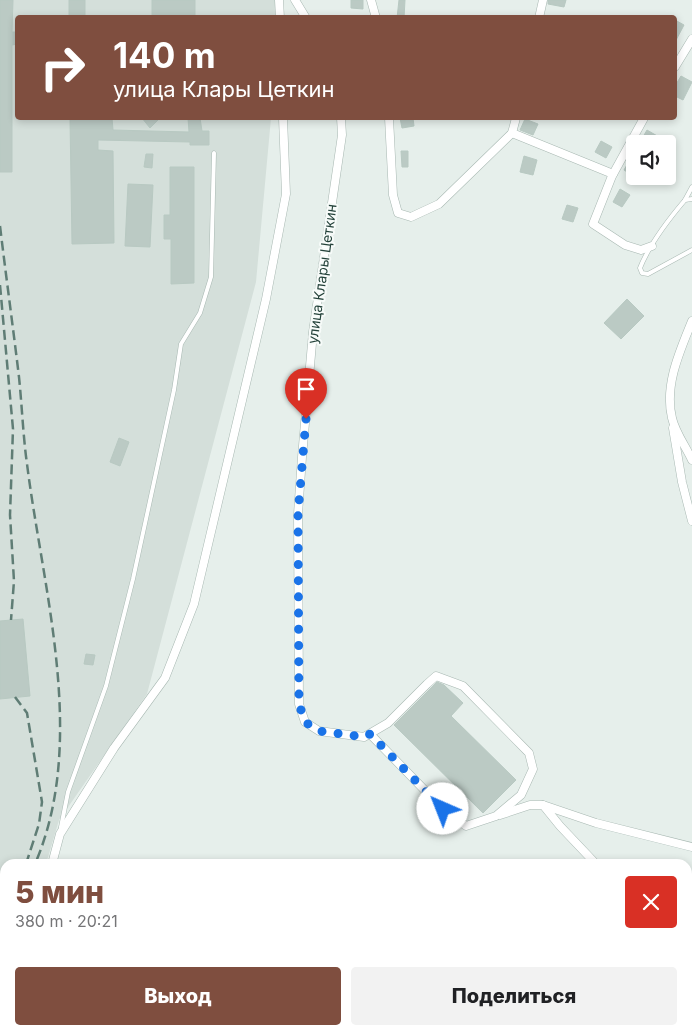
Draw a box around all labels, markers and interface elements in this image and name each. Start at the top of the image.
text: 140 m [113,34,216,76]
icon: right [30,35,95,100]
text: улица Клары Цеткин [113,76,335,102]
map controls [626,135,676,185]
button: sound [626,135,676,185]
street label: улица Клары Цеткин [303,203,340,345]
pin [285,368,327,419]
icon: arrive [292,375,320,403]
position arrow [416,782,468,834]
text: 5 мин [15,874,104,910]
button: close [625,876,677,928]
text: 380 m · 20:21 [15,911,118,931]
button: Выход [15,967,341,1025]
button: Поделиться [351,967,677,1025]

